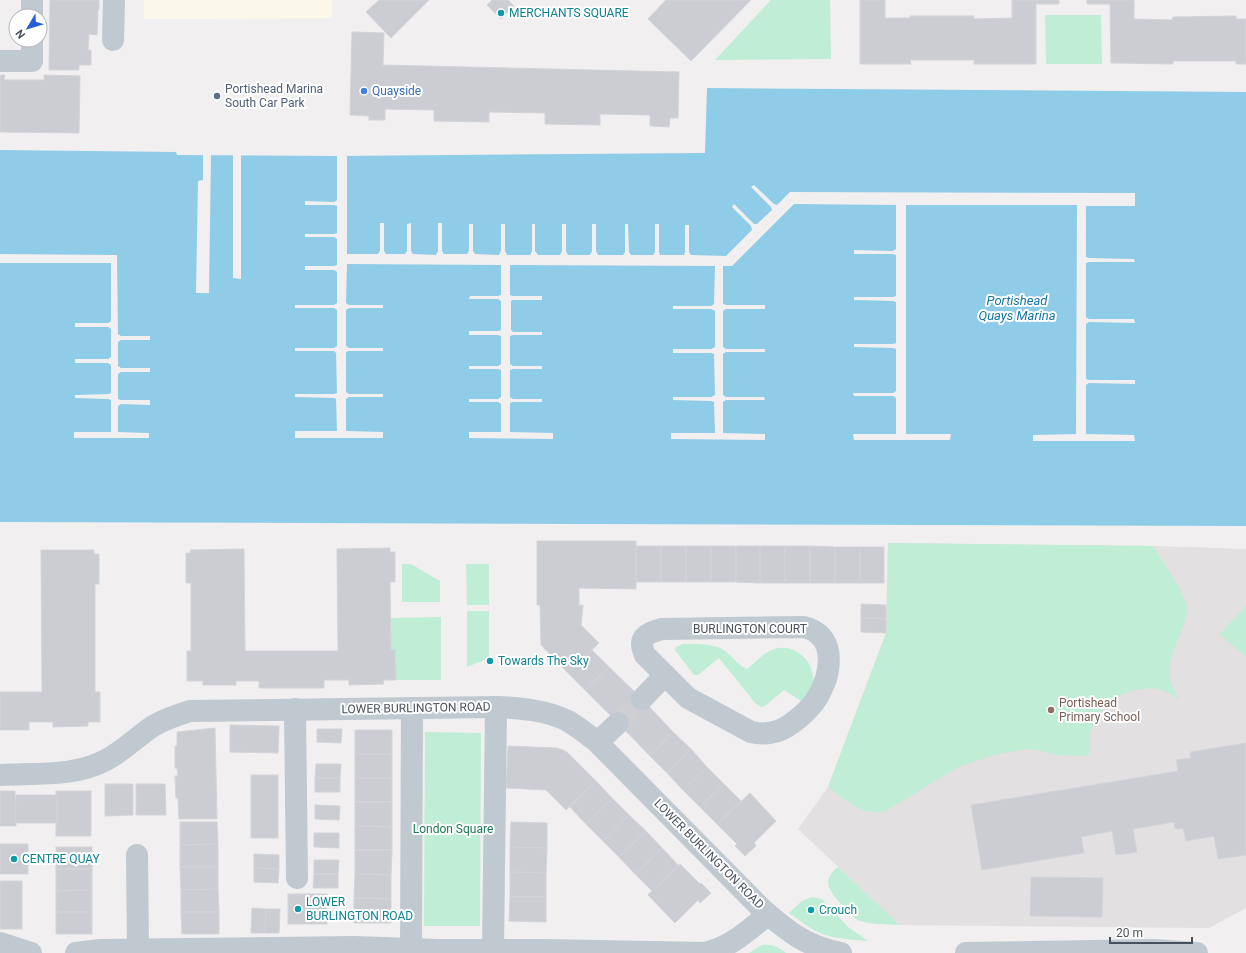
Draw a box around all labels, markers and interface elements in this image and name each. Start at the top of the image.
place label: MERCHANTS SQUARE [509,6,629,20]
north arrow [8,8,48,48]
marker: MERCHANTS SQUARE [496,8,506,18]
text: N [13,27,28,41]
place label: Portishead Marina South Car Park [225,82,323,110]
place label: Quayside [372,84,421,98]
marker: Quayside [359,86,369,96]
marker: Portishead Marina South Car Park [212,91,222,101]
water label: Portishead Quays Marina [978,293,1056,323]
street label: BURLINGTON COURT [693,622,807,636]
place label: Towards The Sky [498,654,589,668]
marker: Towards The Sky [485,656,495,666]
place label: Portishead Primary School [1059,696,1140,724]
street label: LOWER BURLINGTON ROAD [341,700,491,716]
marker: Portishead Primary School [1046,705,1056,715]
street label: LOWER BURLINGTON ROAD [651,796,767,912]
park label: London Square [413,822,493,836]
place label: CENTRE QUAY [22,852,101,866]
marker: CENTRE QUAY [9,854,19,864]
place label: LOWER BURLINGTON ROAD [306,895,413,923]
place label: Crouch [819,903,857,917]
marker: LOWER BURLINGTON ROAD [293,904,303,914]
marker: Crouch [806,905,816,915]
scale bar [1110,919,1192,945]
text: 20 m [1116,926,1143,940]

